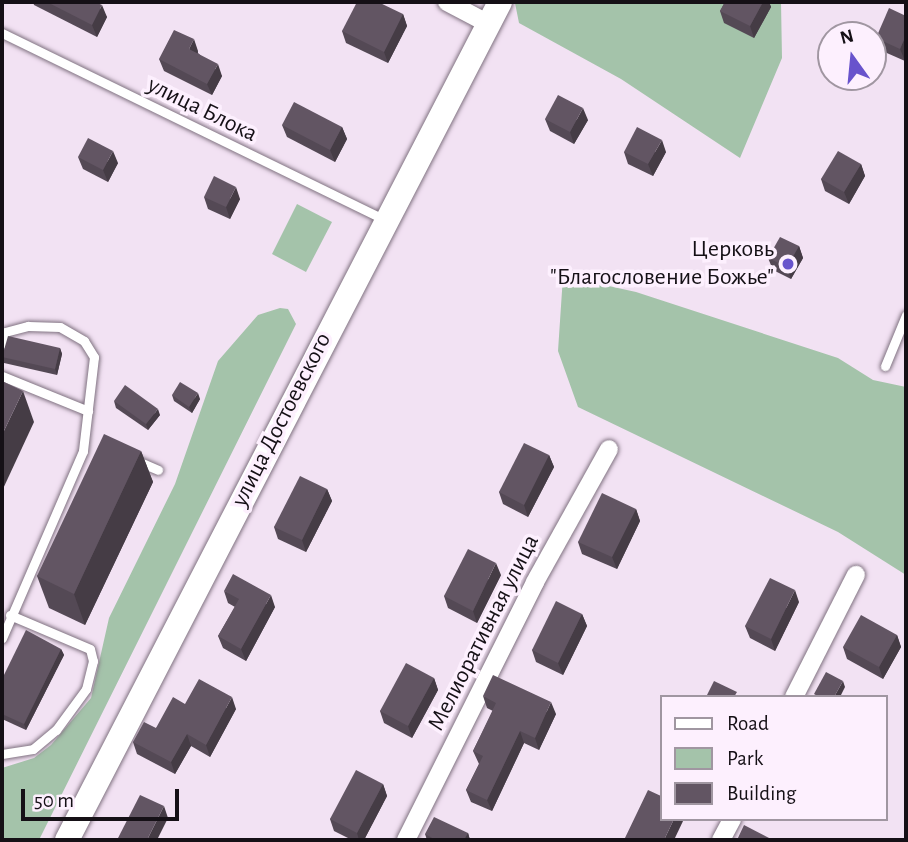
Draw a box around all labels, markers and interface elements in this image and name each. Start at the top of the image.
north arrow [817,21,887,91]
text: N [838,26,856,48]
street label: улица Блока [142,71,262,149]
place label: Церковь "Благословение Божье" [550,236,774,292]
marker: Церковь "Благословение Божье" [780,256,796,272]
street label: улица Достоевского [226,328,338,512]
street label: Мелиоративная улица [422,530,546,736]
legend [660,695,887,821]
text: Road [727,713,769,734]
text: Park [727,748,763,769]
scale bar [24,776,182,820]
text: Building [727,783,796,804]
text: 50 m [34,790,74,811]

